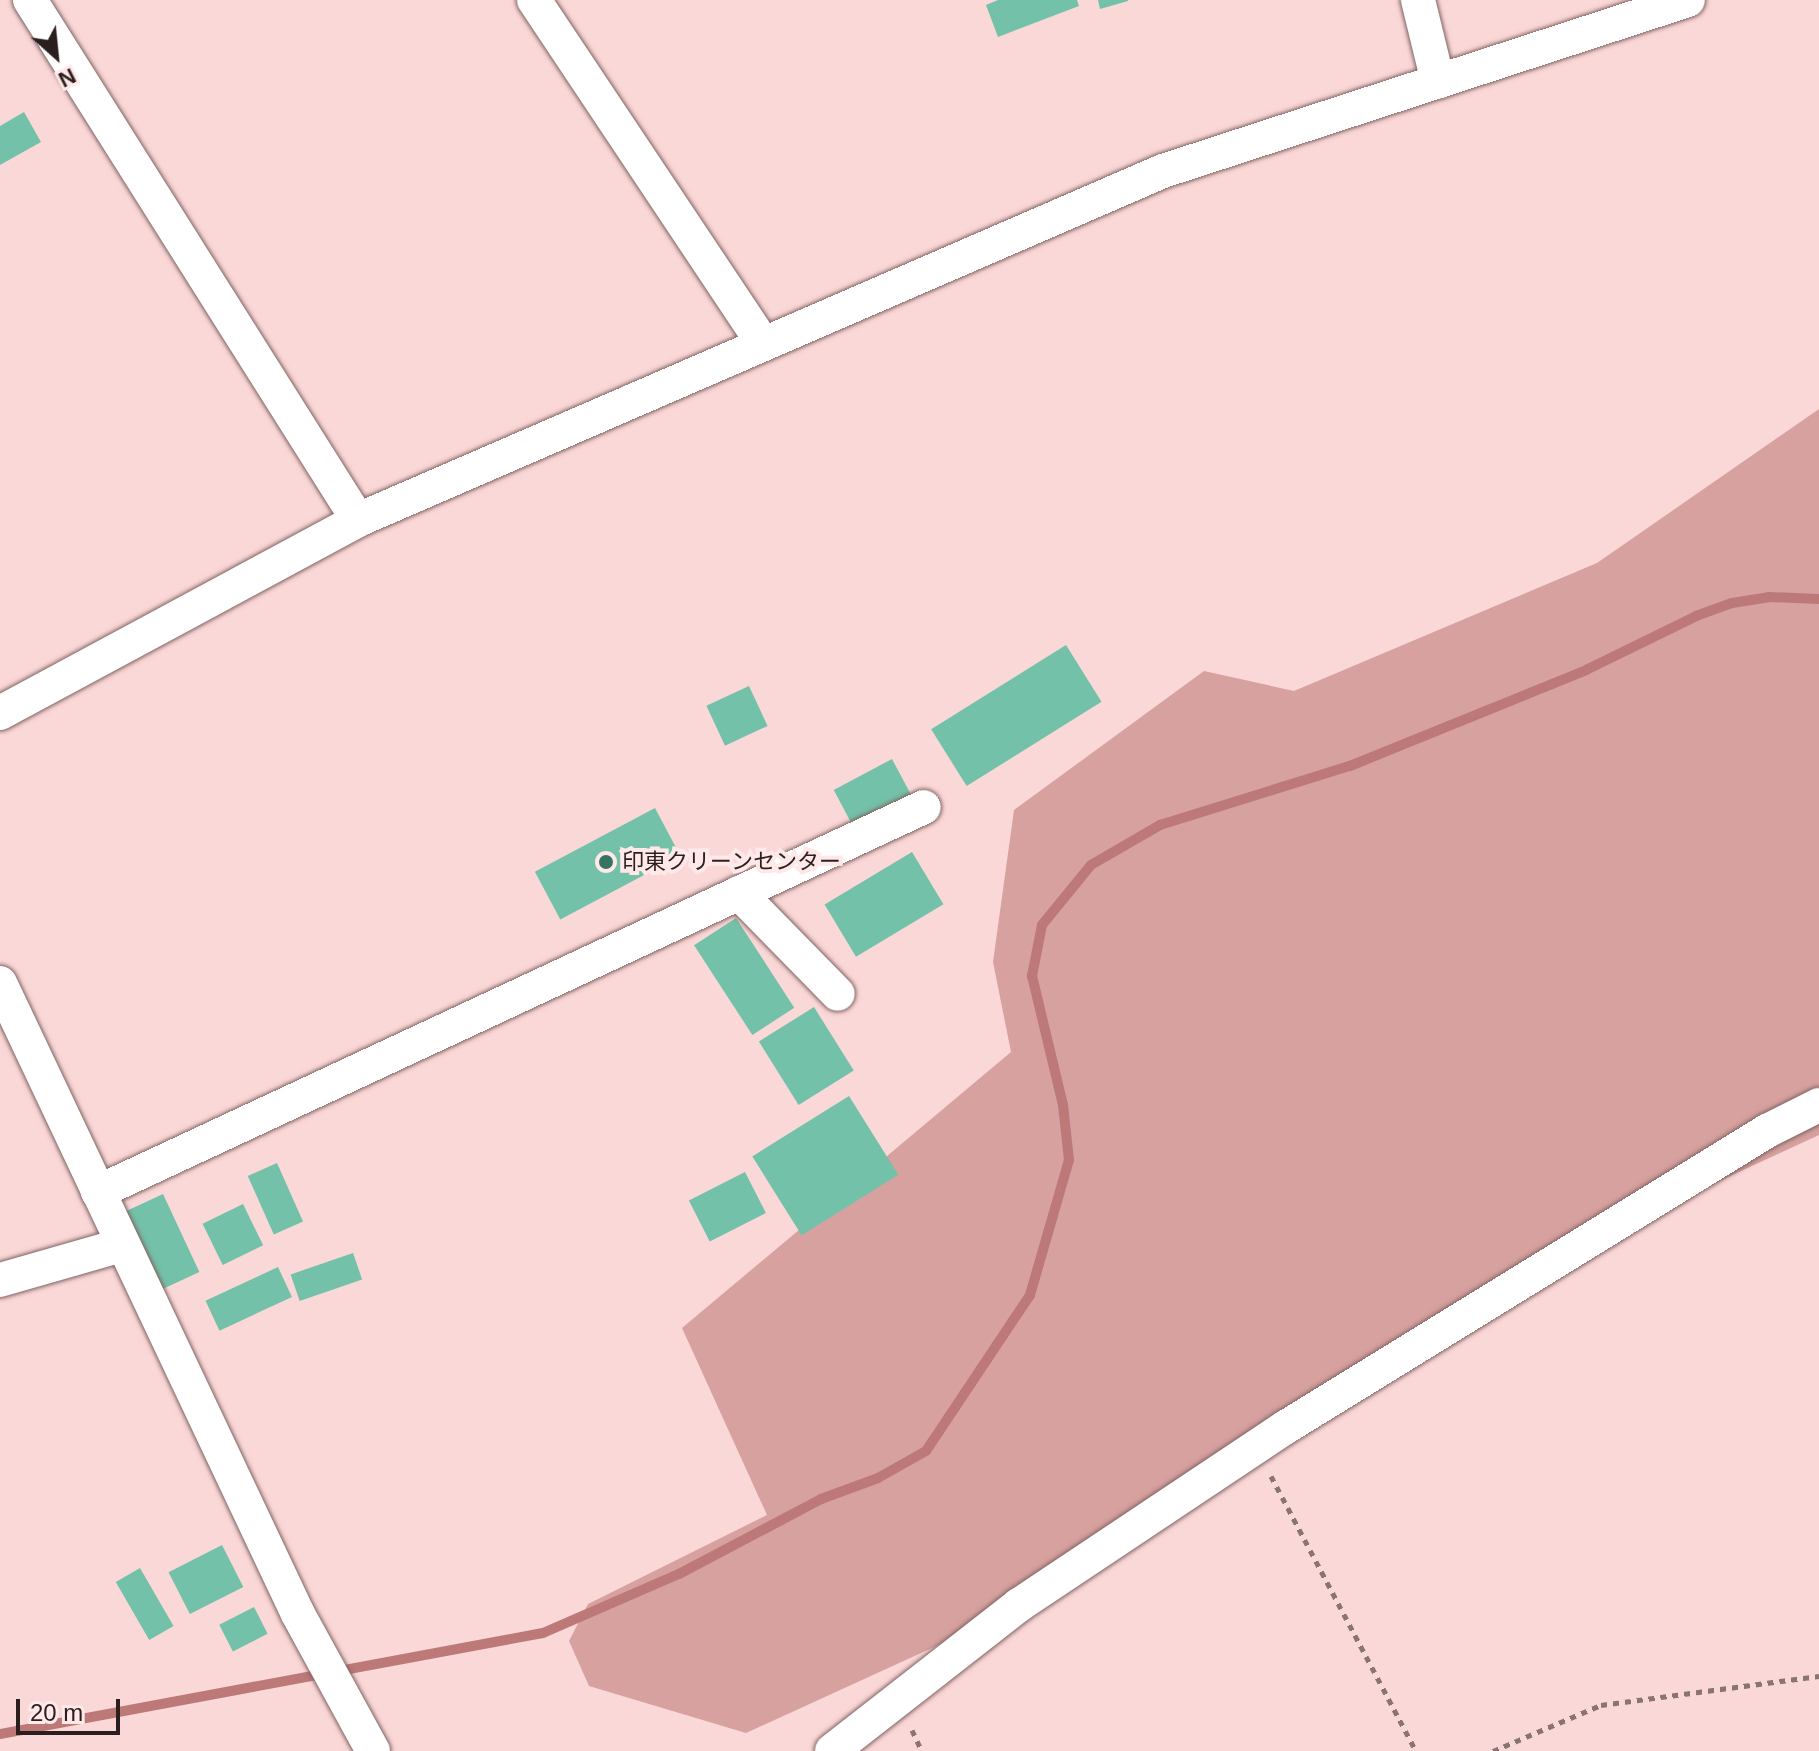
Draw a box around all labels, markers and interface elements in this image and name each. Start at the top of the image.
north arrow [16,16,96,96]
text: N [54,63,80,93]
place label: 印東クリーンセンター [622,849,842,875]
marker: 印東クリーンセンター [597,853,615,871]
scale bar [20,1683,124,1733]
text: 20 m [30,1699,83,1726]

